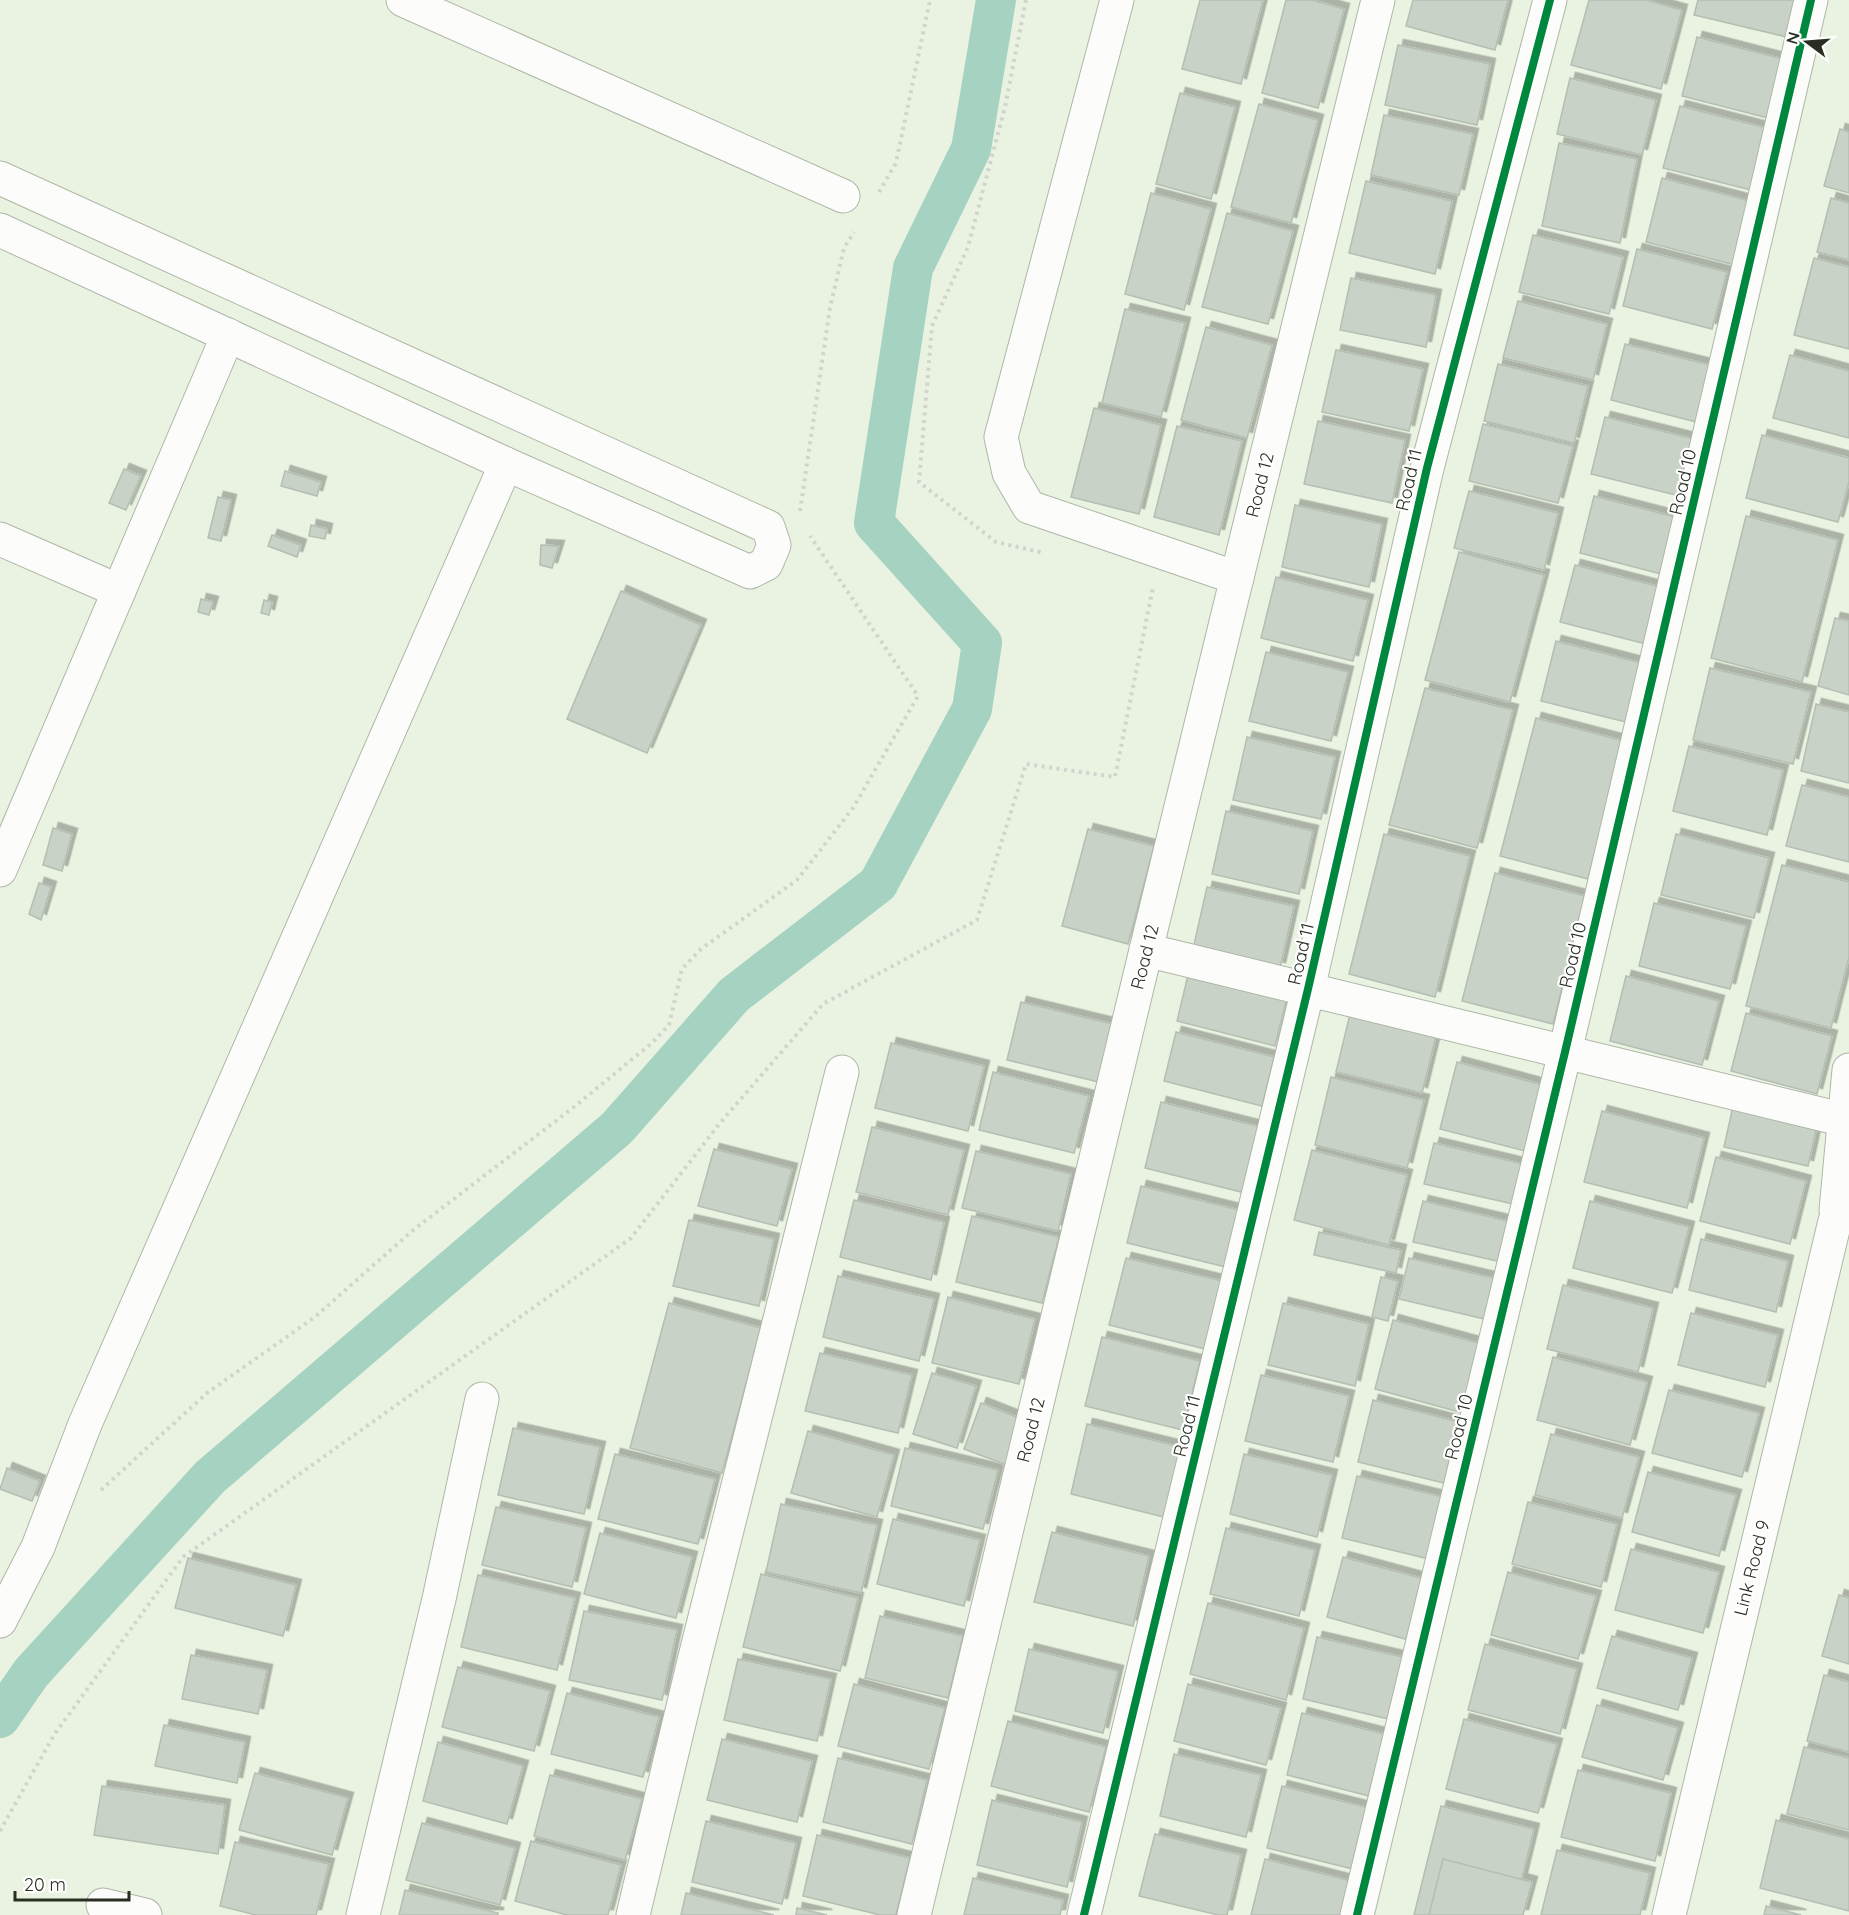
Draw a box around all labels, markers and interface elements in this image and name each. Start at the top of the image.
north arrow [1777,12,1837,72]
text: N [1781,29,1804,46]
street label: Road 11 [1390,447,1427,513]
street label: Road 10 [1664,447,1701,517]
street label: Road 12 [1240,450,1279,520]
street label: Road 10 [1554,920,1591,990]
street label: Road 11 [1282,921,1319,987]
street label: Road 12 [1125,922,1164,992]
street label: Road 10 [1439,1392,1478,1462]
street label: Road 11 [1168,1393,1205,1459]
street label: Road 12 [1011,1395,1050,1465]
street label: Link Road 9 [1729,1518,1775,1618]
scale bar [15,1864,129,1902]
text: 20 m [24,1873,66,1896]

